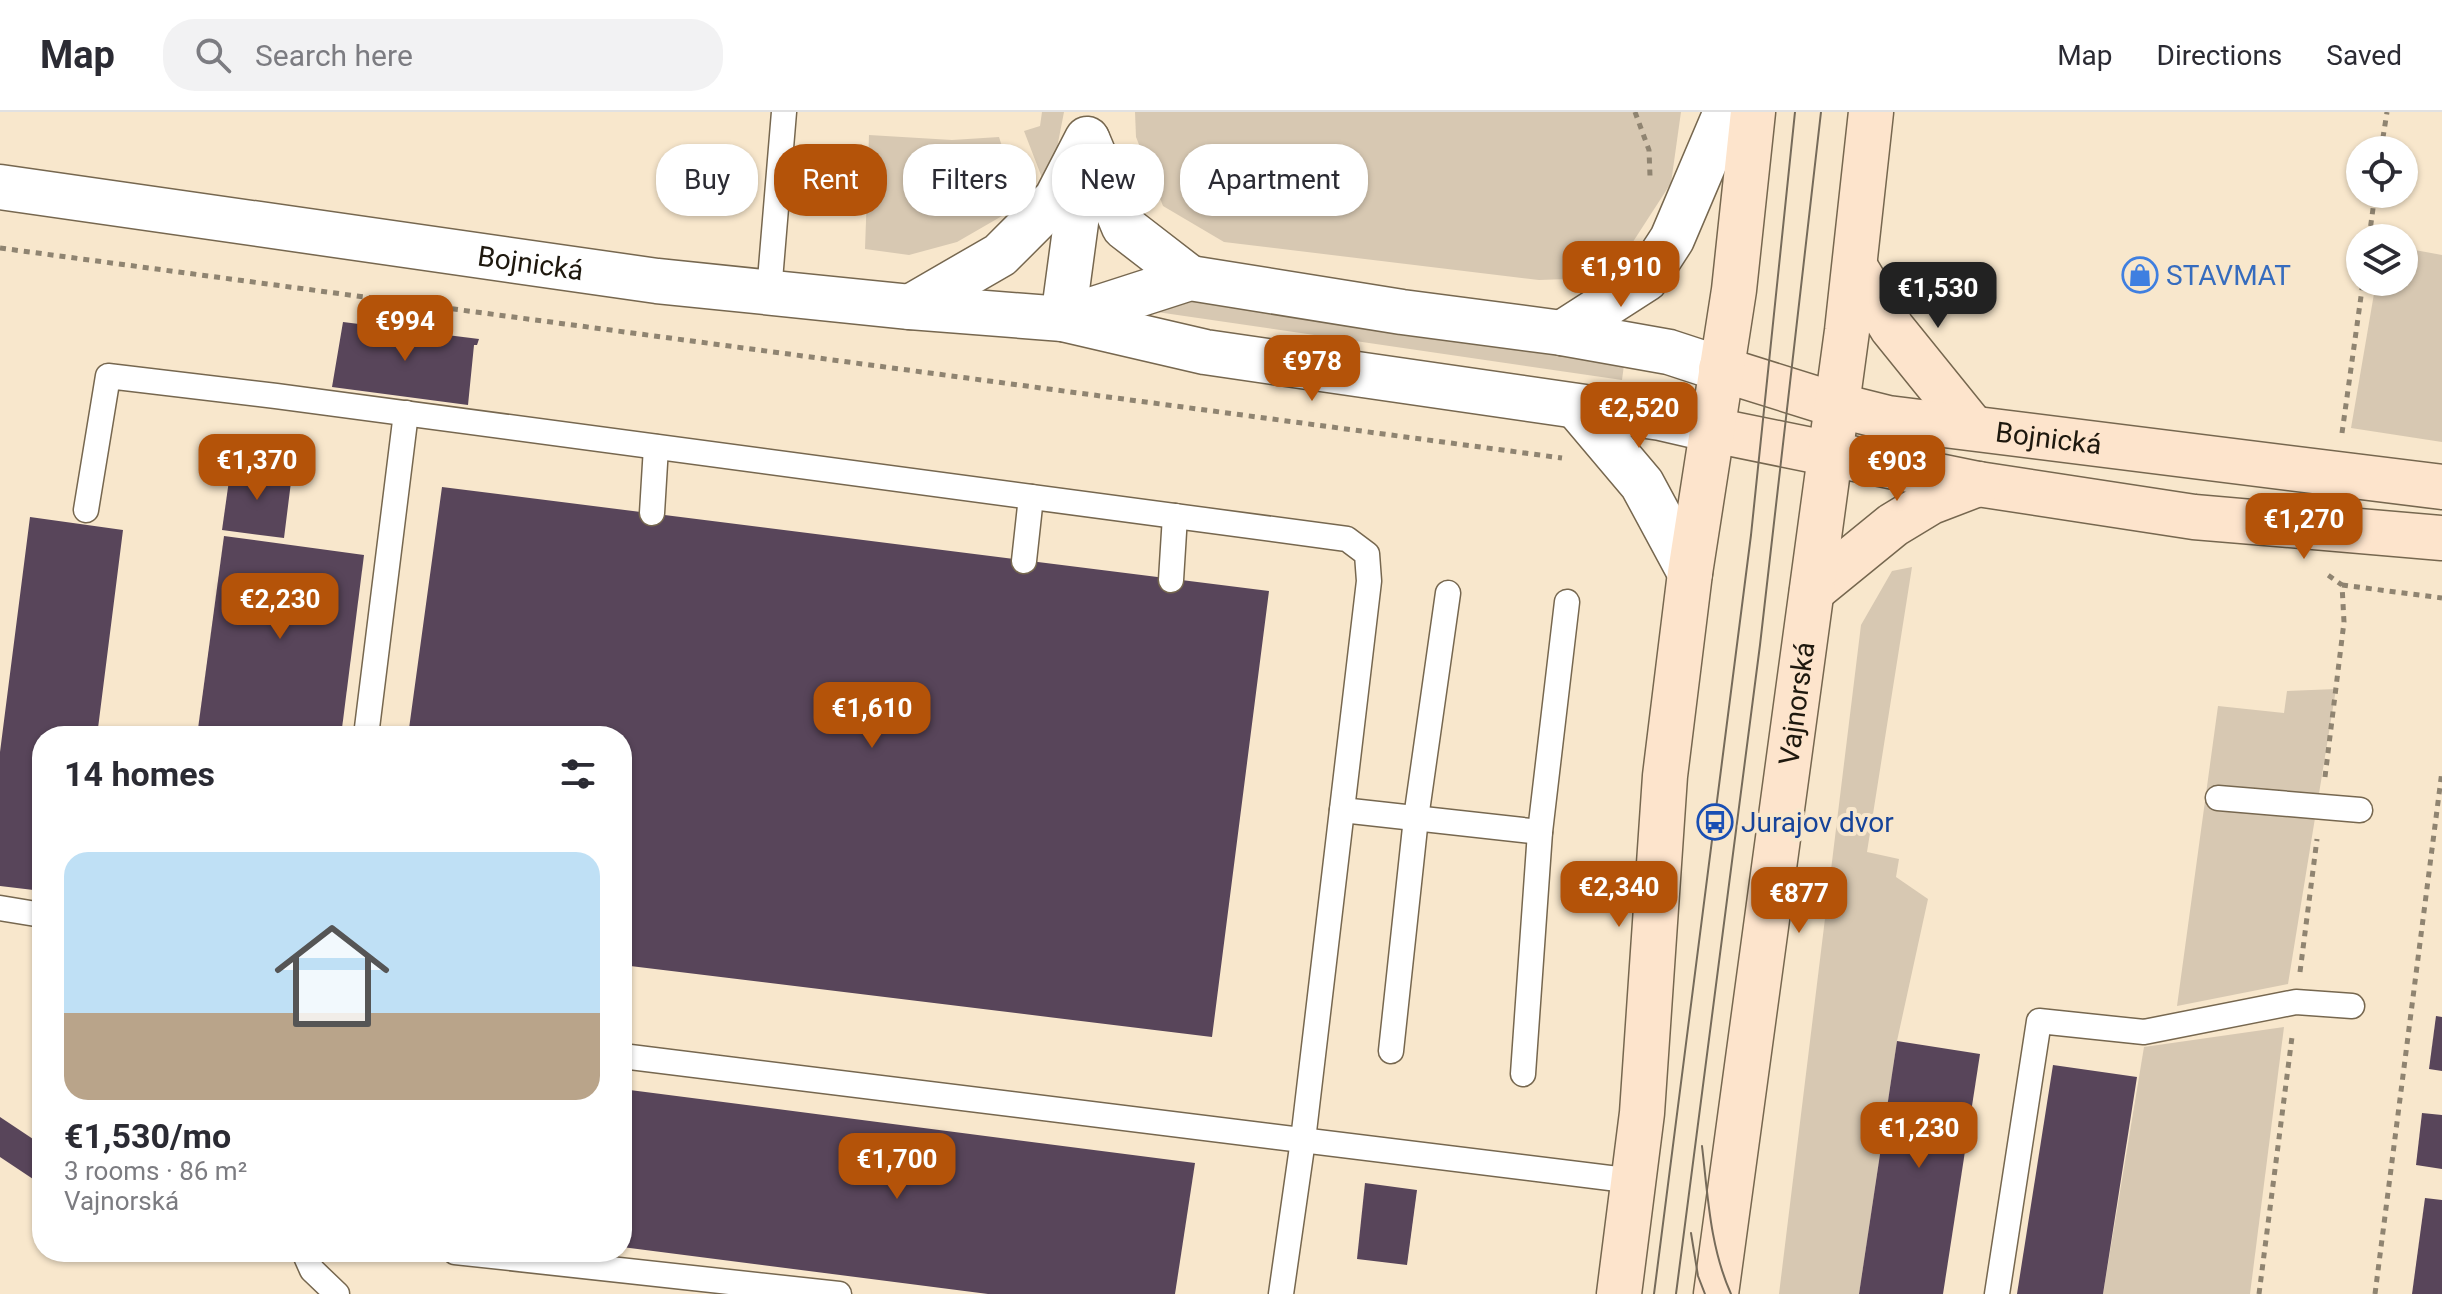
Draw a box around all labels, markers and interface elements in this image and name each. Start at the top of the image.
search box [163,19,723,91]
text: Map [40,33,115,77]
icon: search [191,33,235,77]
text: Search here [255,38,413,73]
text: Map [2057,39,2113,72]
text: Directions [2157,39,2282,72]
text: Saved [2326,39,2402,72]
map controls [2346,136,2418,296]
button: locate [2346,136,2418,208]
chip: Buy [656,144,758,216]
chip: Rent [774,144,887,216]
chip: Filters [903,144,1036,216]
chip: New [1052,144,1164,216]
chip: Apartment [1180,144,1368,216]
button: layers [2346,224,2418,296]
street label: Bojnická [476,239,586,287]
pin: €1,910 [1556,241,1686,309]
text: €1,910 [1581,252,1661,282]
shop icon: STAVMAT [2121,256,2159,294]
place label: STAVMAT [2166,259,2291,292]
pin: €1,530 [1873,262,2003,330]
text: €1,530 [1898,273,1978,303]
pin: €994 [358,295,452,363]
text: €994 [375,306,435,336]
pin: €978 [1265,335,1359,403]
text: €978 [1282,346,1342,376]
pin: €2,520 [1574,382,1704,450]
text: €2,520 [1599,393,1679,423]
street label: Bojnická [1994,415,2104,461]
pin: €1,370 [192,434,322,502]
pin: €903 [1850,435,1944,503]
text: €1,370 [217,445,297,475]
text: €903 [1867,446,1927,476]
pin: €1,270 [2239,493,2369,561]
text: €1,270 [2264,504,2344,534]
pin: €2,230 [215,573,345,641]
text: €2,230 [240,584,320,614]
street label: Vajnorská [1772,640,1821,767]
pin: €1,610 [807,682,937,750]
text: €1,610 [832,693,912,723]
icon: filters [556,752,600,796]
text: 14 homes [64,754,215,794]
bus stop icon: Jurajov dvor [1696,803,1734,841]
place label: Jurajov dvor [1741,806,1894,839]
pin: €2,340 [1554,861,1684,929]
pin: €877 [1752,867,1846,935]
text: €2,340 [1579,872,1659,902]
text: €877 [1769,878,1829,908]
icon: home [260,904,404,1048]
pin: €1,230 [1854,1102,1984,1170]
text: €1,230 [1879,1113,1959,1143]
text: €1,530/mo [64,1116,231,1156]
pin: €1,700 [832,1133,962,1201]
text: €1,700 [857,1144,937,1174]
text: 3 rooms · 86 m² [64,1156,247,1186]
text: Vajnorská [64,1186,179,1216]

